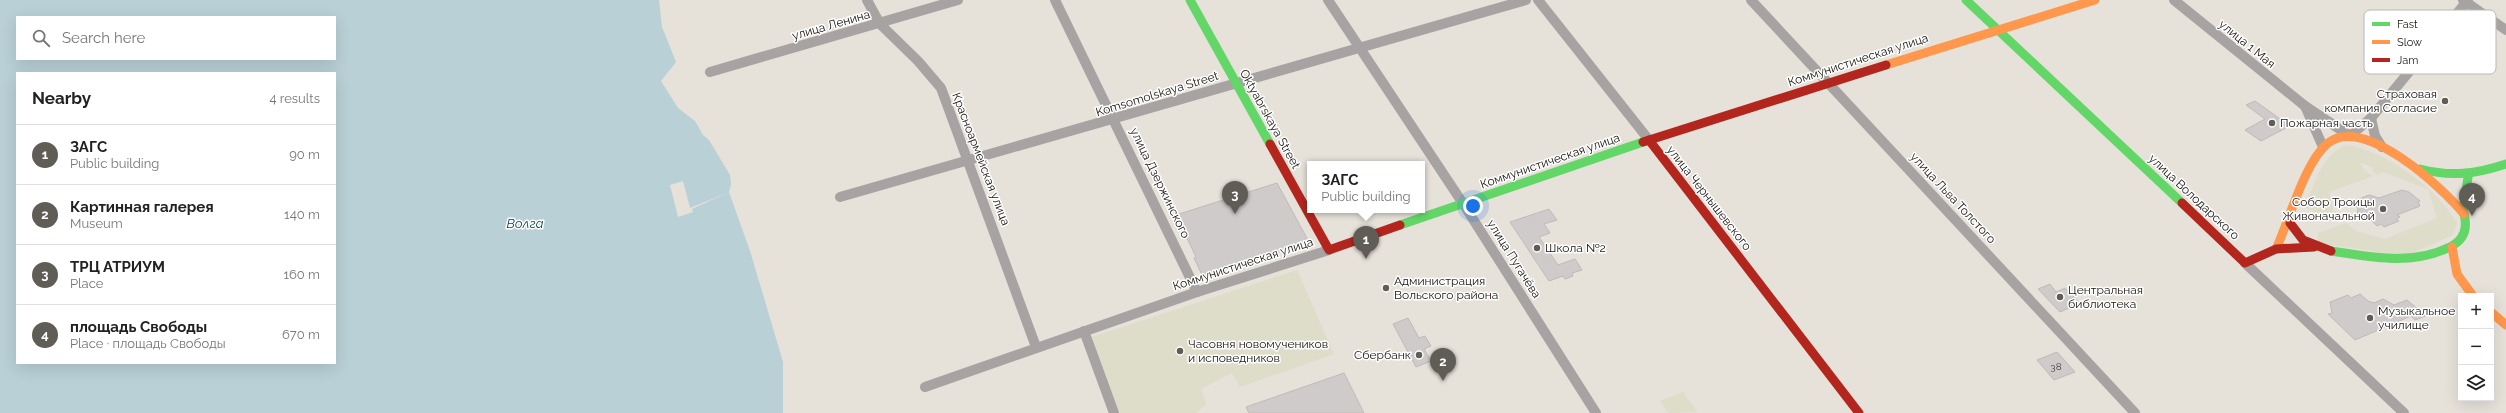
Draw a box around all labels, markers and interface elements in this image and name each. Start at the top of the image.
street label: улица Ленина [790,7,872,43]
legend [2364,10,2496,74]
search box [16,16,336,60]
street label: улица 1 Мая [2216,17,2278,71]
text: Fast [2397,18,2418,31]
icon: search [30,27,52,49]
text: Search here [62,29,145,47]
street label: Коммунистическая улица [1786,31,1930,89]
text: Slow [2397,36,2422,49]
text: Jam [2397,54,2418,67]
street label: Oktyabrskaya Street [1237,67,1303,171]
street label: Komsomolskaya Street [1094,69,1220,119]
place label: Страховая компания Согласие [2324,87,2437,115]
text: Nearby [32,88,91,108]
text: 4 results [269,91,320,106]
street label: Красноармейская улица [949,91,1013,227]
marker: Страховая компания Согласие [2440,96,2450,106]
place label: Пожарная часть [2280,116,2373,130]
marker: Пожарная часть [2267,118,2277,128]
street label: улица Дзержинского [1127,125,1193,241]
street label: Коммунистическая улица [1478,130,1622,192]
text: ЗАГС [70,138,107,156]
street label: улица Чернышевского [1664,143,1754,253]
text: 1 [42,147,48,162]
text: 90 m [289,147,320,162]
street label: улица Льва Толстого [1907,150,1999,246]
street label: улица Володарского [2146,151,2242,243]
text: Public building [70,156,159,171]
popup [1307,161,1425,213]
text: ЗАГС [1321,171,1359,189]
pin: 3 [1222,181,1248,214]
pin: 4 [2459,183,2485,216]
text: Public building [1321,189,1411,204]
place label: Собор Троицы Живоначальной [2282,195,2375,223]
your location [1463,196,1483,216]
text: Картинная галерея [70,198,214,216]
marker: Собор Троицы Живоначальной [2378,204,2388,214]
text: 2 [41,207,49,222]
text: 140 m [284,207,320,222]
text: Museum [70,216,123,231]
water label: Волга [506,216,544,231]
street label: улица Пугачёва [1484,217,1544,301]
pin: 1 [1353,226,1379,259]
street label: Коммунистическая улица [1171,235,1315,293]
place label: Школа №2 [1545,241,1606,255]
marker: Школа №2 [1532,243,1542,253]
text: ТРЦ АТРИУМ [70,258,165,276]
text: 3 [41,267,49,282]
text: 160 m [283,267,320,282]
place label: Администрация Вольского района [1394,274,1498,302]
text: Place [70,276,103,291]
marker: Администрация Вольского района [1381,283,1391,293]
place label: Центральная библиотека [2068,283,2143,311]
marker: Центральная библиотека [2055,292,2065,302]
map controls [2458,293,2494,401]
button: + [2458,293,2494,329]
place label: Музыкальное училище [2378,304,2455,332]
marker: Музыкальное училище [2365,313,2375,323]
text: площадь Свободы [70,318,207,336]
text: 4 [41,327,49,342]
text: 670 m [282,327,320,342]
button: − [2458,329,2494,365]
text: Place · площадь Свободы [70,336,226,351]
place label: Часовня новомучеников и исповедников [1188,337,1328,365]
marker: Часовня новомучеников и исповедников [1175,346,1185,356]
place label: Сбербанк [1354,348,1411,362]
pin: 2 [1430,348,1456,381]
marker: Сбербанк [1414,350,1424,360]
house number: 38 [2050,361,2062,372]
button: layers [2458,365,2494,401]

